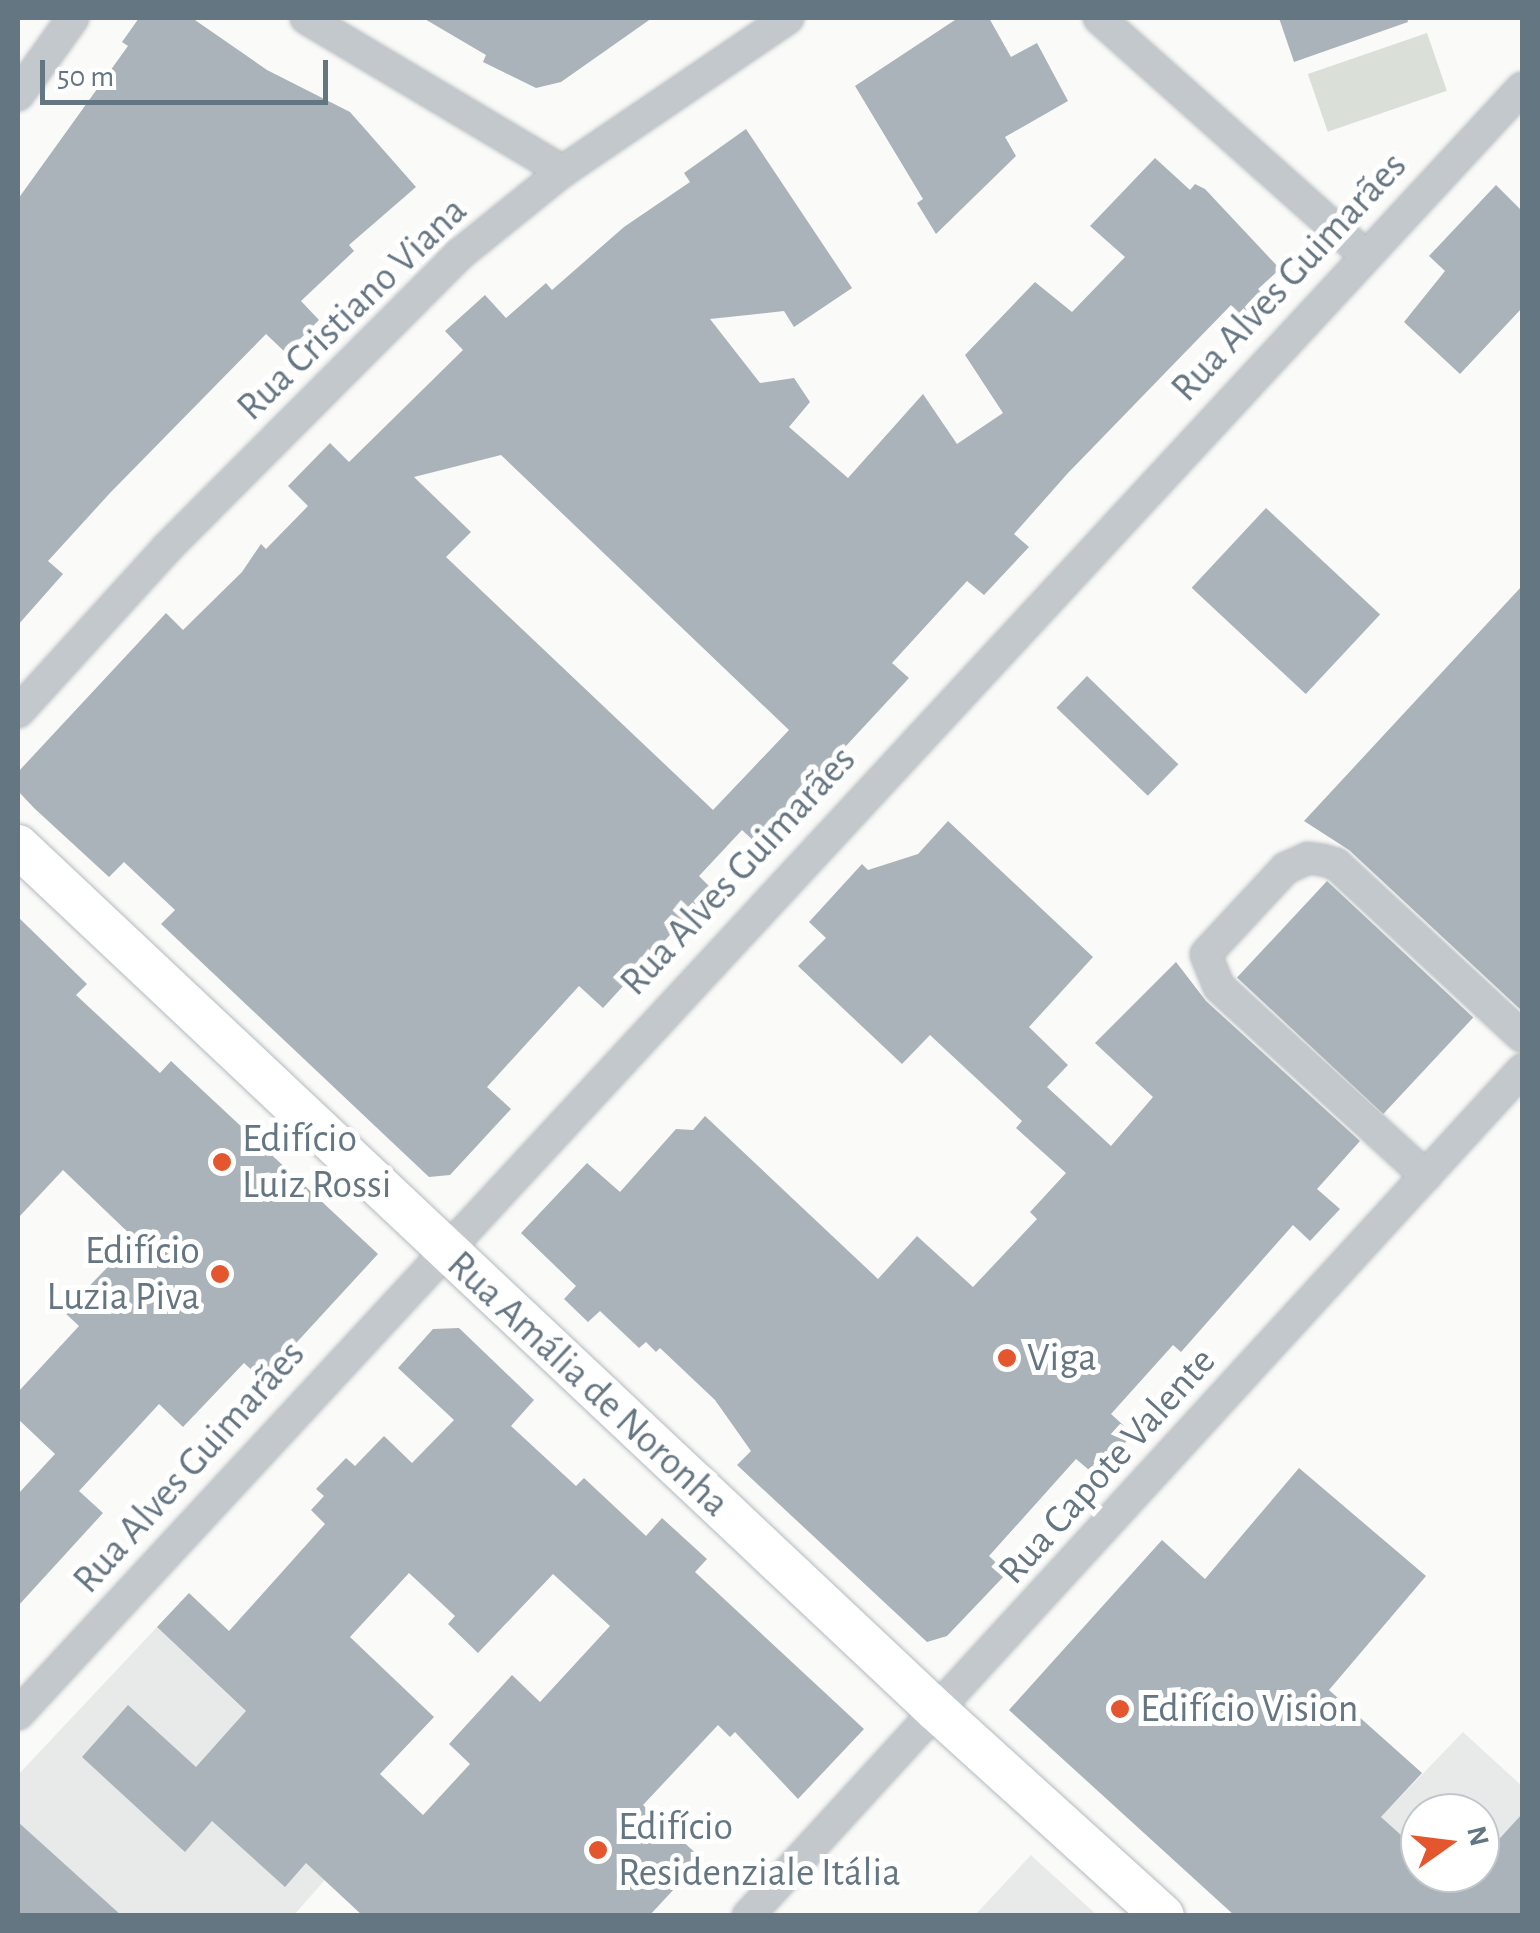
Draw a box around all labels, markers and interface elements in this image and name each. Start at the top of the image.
scale bar [45,40,332,102]
text: 50 m [57,62,114,92]
street label: Rua Alves Guimarães [1161,142,1417,412]
street label: Rua Cristiano Viana [227,187,477,431]
street label: Rua Alves Guimarães [610,736,866,1006]
place label: Edifício Luiz Rossi [242,1115,391,1209]
marker: Edifício Luiz Rossi [211,1151,233,1173]
place label: Edifício Luzia Piva [47,1227,200,1321]
street label: Rua Amália de Noronha [437,1241,739,1527]
marker: Edifício Luzia Piva [209,1263,231,1285]
street label: Rua Alves Guimarães [63,1331,315,1603]
place label: Viga [1027,1334,1097,1382]
street label: Rua Capote Valente [988,1338,1226,1594]
marker: Viga [996,1347,1018,1369]
place label: Edifício Vision [1140,1685,1358,1733]
marker: Edifício Vision [1109,1698,1131,1720]
north arrow [1400,1793,1500,1893]
place label: Edifício Residenziale Itália [618,1803,901,1897]
text: N [1461,1823,1493,1849]
marker: Edifício Residenziale Itália [587,1839,609,1861]

